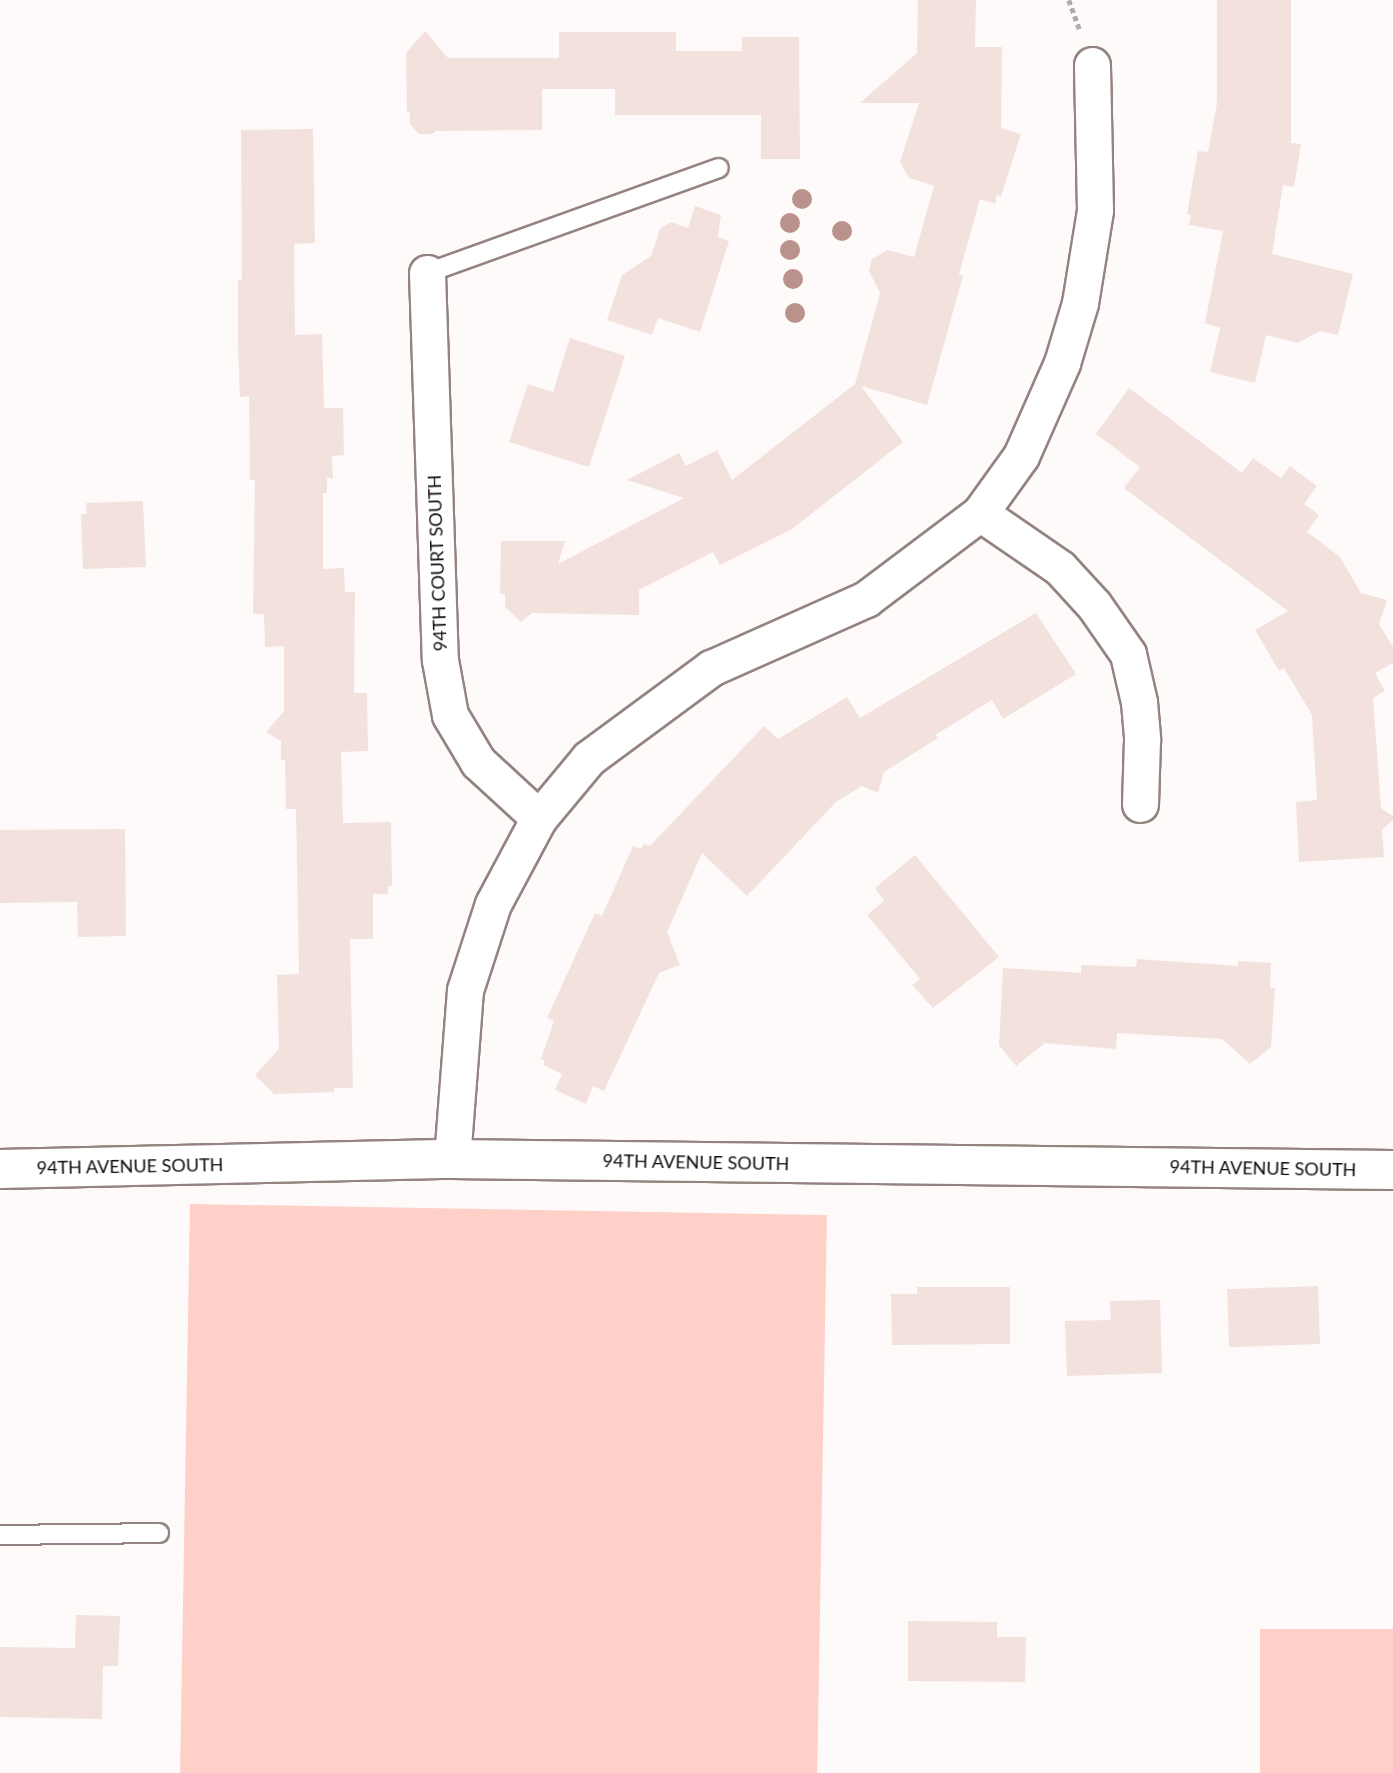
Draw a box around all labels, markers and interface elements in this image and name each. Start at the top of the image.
street label: 94TH COURT SOUTH [423,474,451,652]
street label: 94TH AVENUE SOUTH [602,1150,790,1174]
street label: 94TH AVENUE SOUTH [36,1154,224,1178]
street label: 94TH AVENUE SOUTH [1169,1156,1357,1180]

